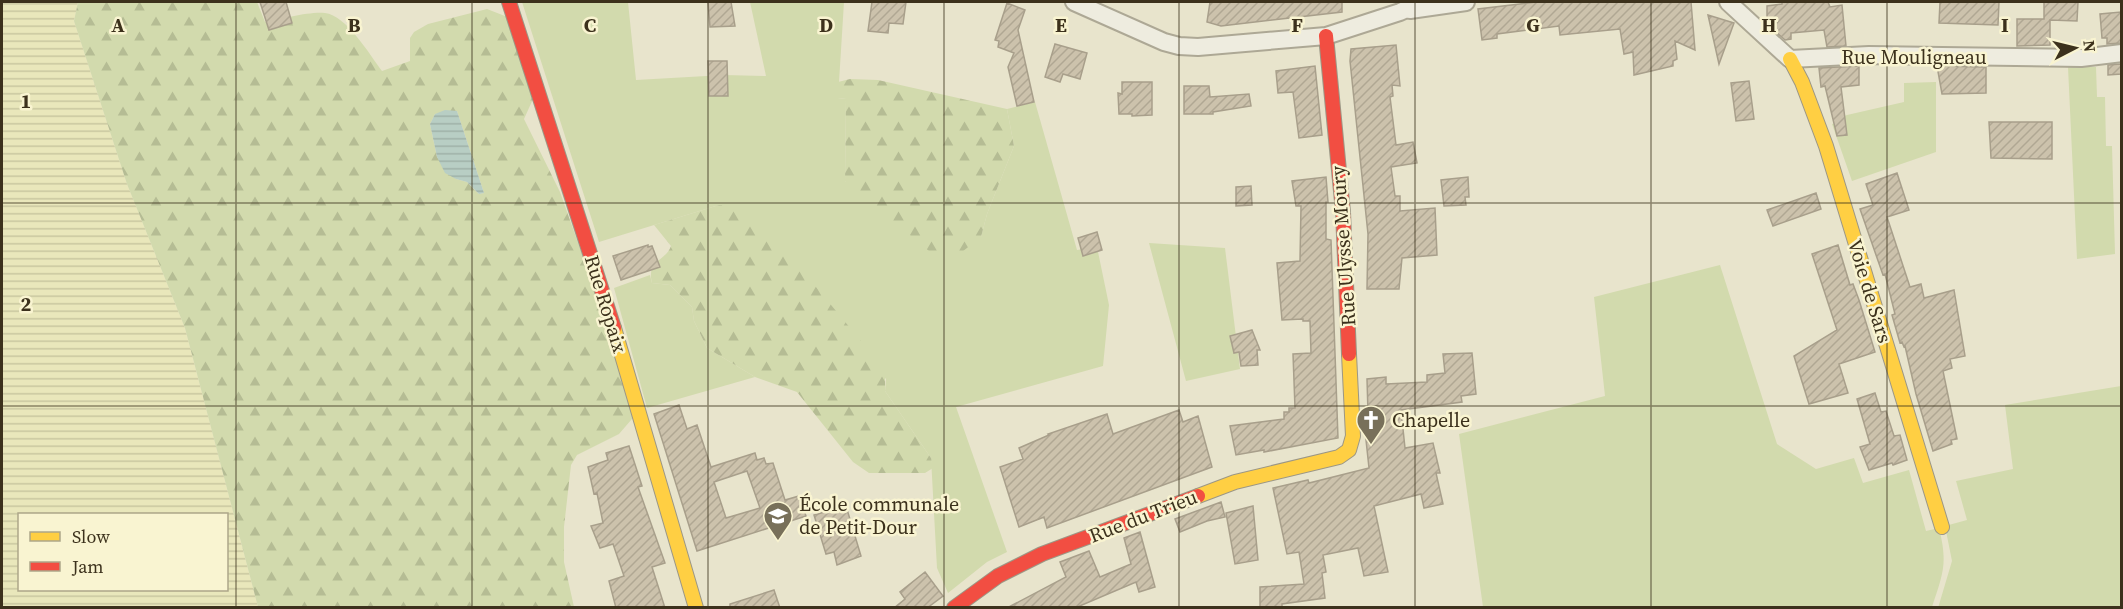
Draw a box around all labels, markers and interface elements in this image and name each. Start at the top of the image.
text: A [111,11,125,39]
text: B [347,11,361,39]
text: C [584,11,596,39]
text: D [819,11,833,39]
text: E [1055,11,1067,39]
text: F [1291,11,1303,39]
text: G [1526,11,1540,39]
text: H [1761,11,1777,39]
text: I [2001,11,2009,39]
north arrow [2045,18,2105,78]
text: N [2078,39,2102,54]
street label: Rue Mouligneau [1841,43,1987,71]
text: 1 [21,87,31,115]
street label: Rue Ulysse Moury [1323,164,1363,327]
street label: Voie de Sars [1841,236,1899,346]
street label: Rue Ropaix [578,252,634,357]
text: 2 [21,290,32,318]
church icon: Chapelle [1355,404,1387,446]
place label: Chapelle [1392,406,1470,434]
street label: Rue du Trieu [1085,483,1201,549]
place label: École communale de Petit-Dour [799,490,959,541]
school or university icon: École communale de Petit-Dour [762,500,794,542]
legend [18,513,228,591]
text: Slow [72,524,110,549]
text: Jam [71,554,104,579]

